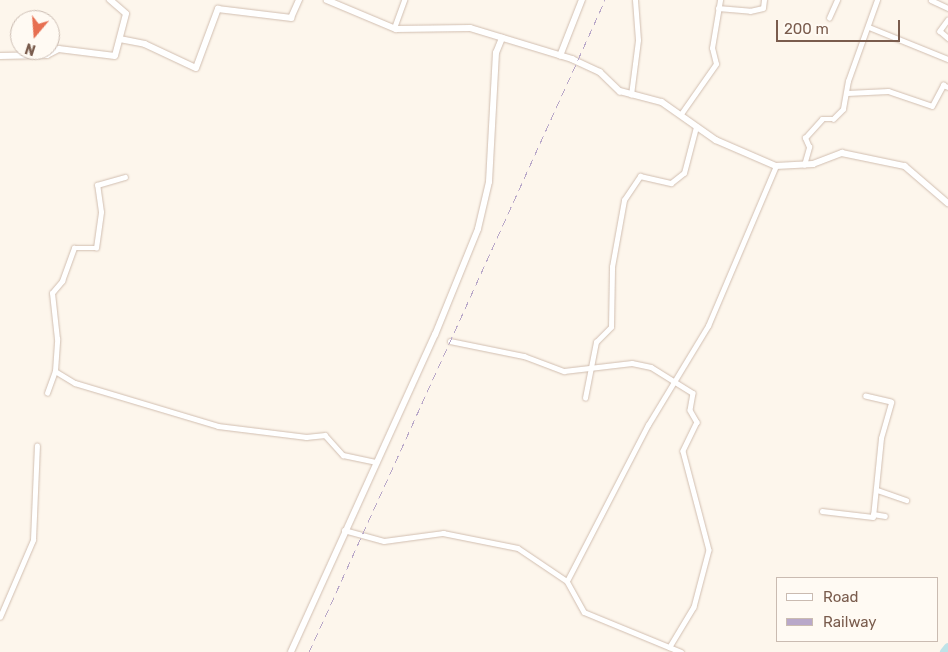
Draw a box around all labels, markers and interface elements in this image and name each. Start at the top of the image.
north arrow [10,10,60,60]
scale bar [778,10,902,42]
text: 200 m [784,20,829,38]
text: N [23,39,38,58]
legend [776,577,938,642]
text: Road [823,588,859,606]
text: Railway [823,613,877,631]

